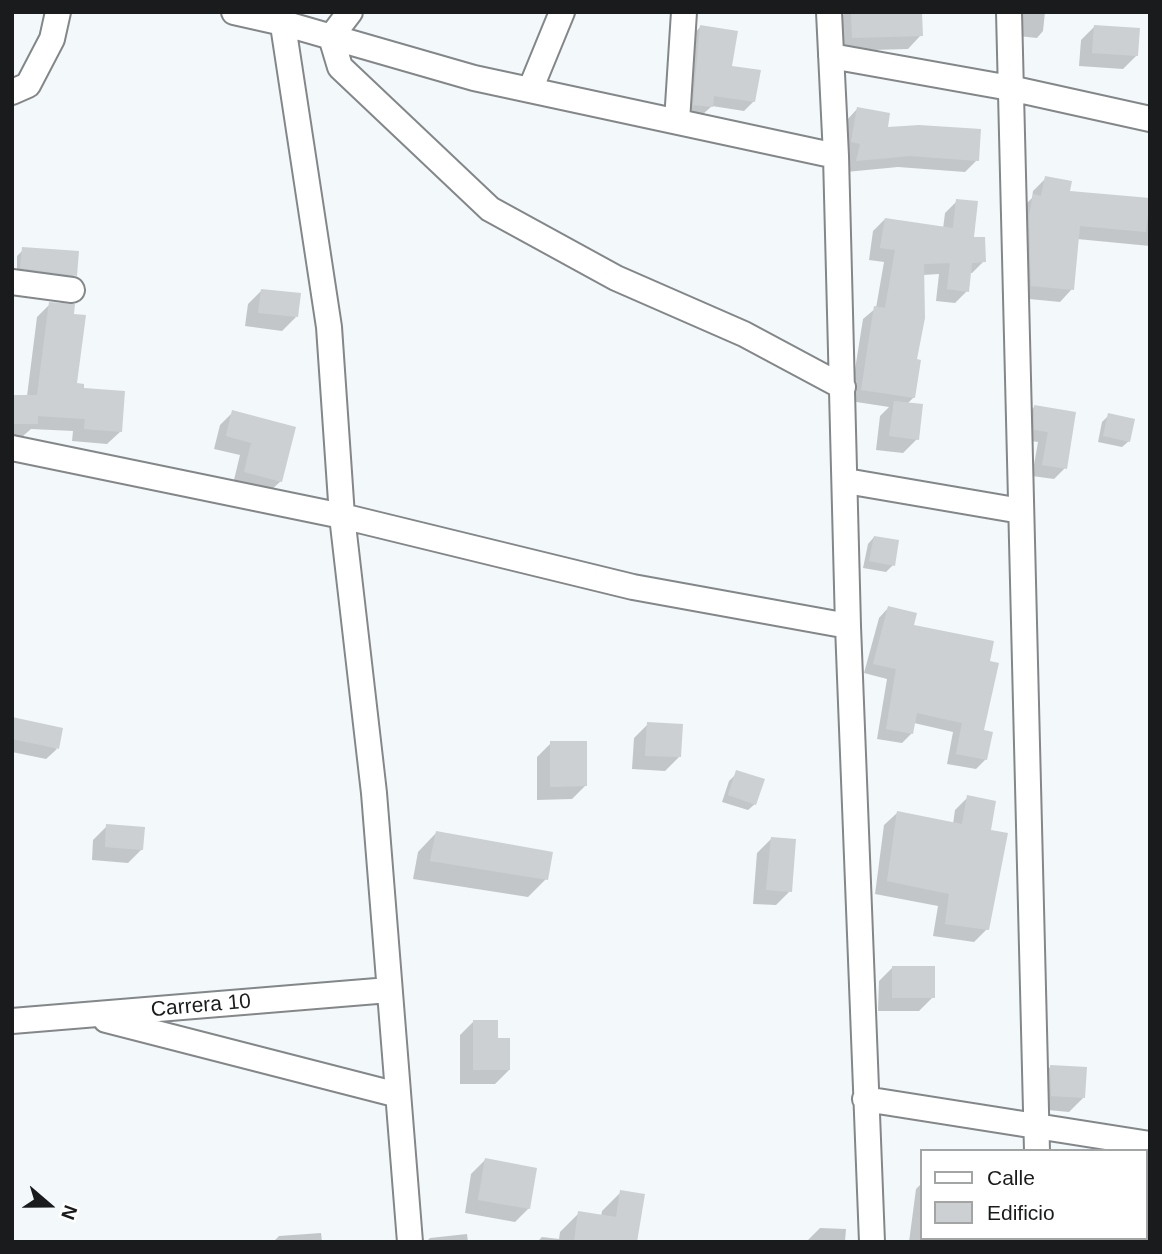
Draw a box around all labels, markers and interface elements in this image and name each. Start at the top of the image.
street label: Carrera 10 [150,989,252,1023]
legend [920,1149,1148,1240]
text: Calle [987,1166,1035,1189]
north arrow [14,1170,84,1240]
text: Edificio [987,1201,1055,1224]
text: N [57,1202,81,1222]

